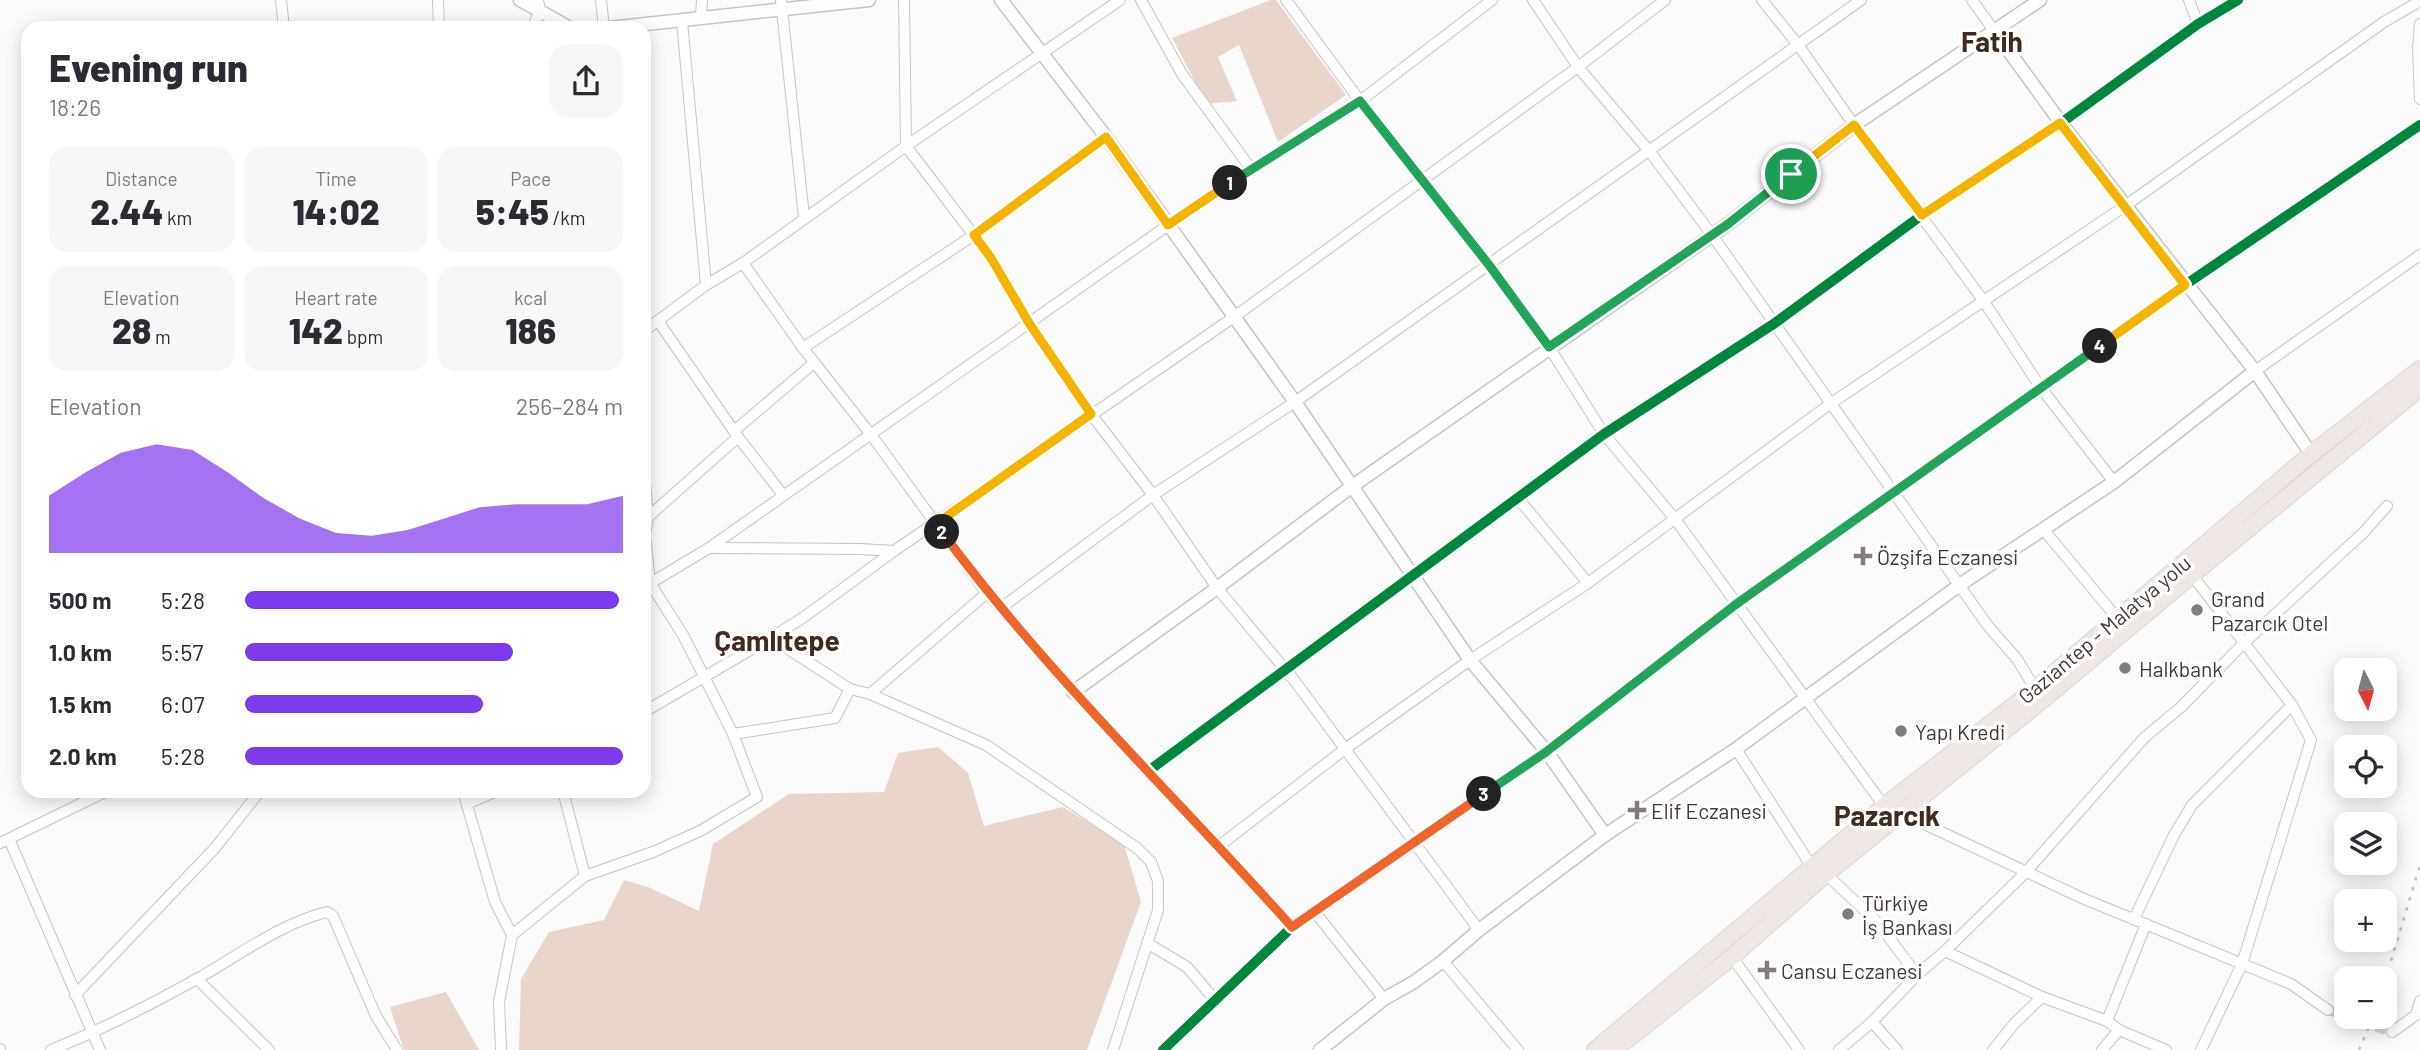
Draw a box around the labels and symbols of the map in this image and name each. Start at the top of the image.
district label: Fatih [1961,24,2023,58]
pin [1761,144,1821,204]
pin: 1 [1212,166,1248,200]
pin: 4 [2082,328,2118,364]
pin: 2 [925,514,960,550]
place label: Özşifa Eczanesi [1877,544,2018,569]
marker: Özşifa Eczanesi [1855,548,1871,564]
street label: Gaziantep - Malatya yolu [2013,550,2195,708]
place label: Grand Pazarcık Otel [2211,586,2328,635]
marker: Grand Pazarcık Otel [2189,602,2205,618]
district label: Çamlıtepe [714,623,840,657]
place label: Halkbank [2139,656,2223,681]
north arrow [2334,658,2398,721]
marker: Halkbank [2117,660,2133,676]
place label: Yapı Kredi [1915,719,2005,744]
marker: Yapı Kredi [1893,723,1909,739]
pin: 3 [1466,776,1502,812]
place label: Elif Eczanesi [1651,798,1767,823]
district label: Pazarcık [1834,798,1940,832]
marker: Elif Eczanesi [1629,802,1645,818]
place label: Türkiye İş Bankası [1862,890,1953,939]
marker: Türkiye İş Bankası [1840,906,1856,922]
place label: Cansu Eczanesi [1781,958,1923,983]
marker: Cansu Eczanesi [1759,962,1775,978]

